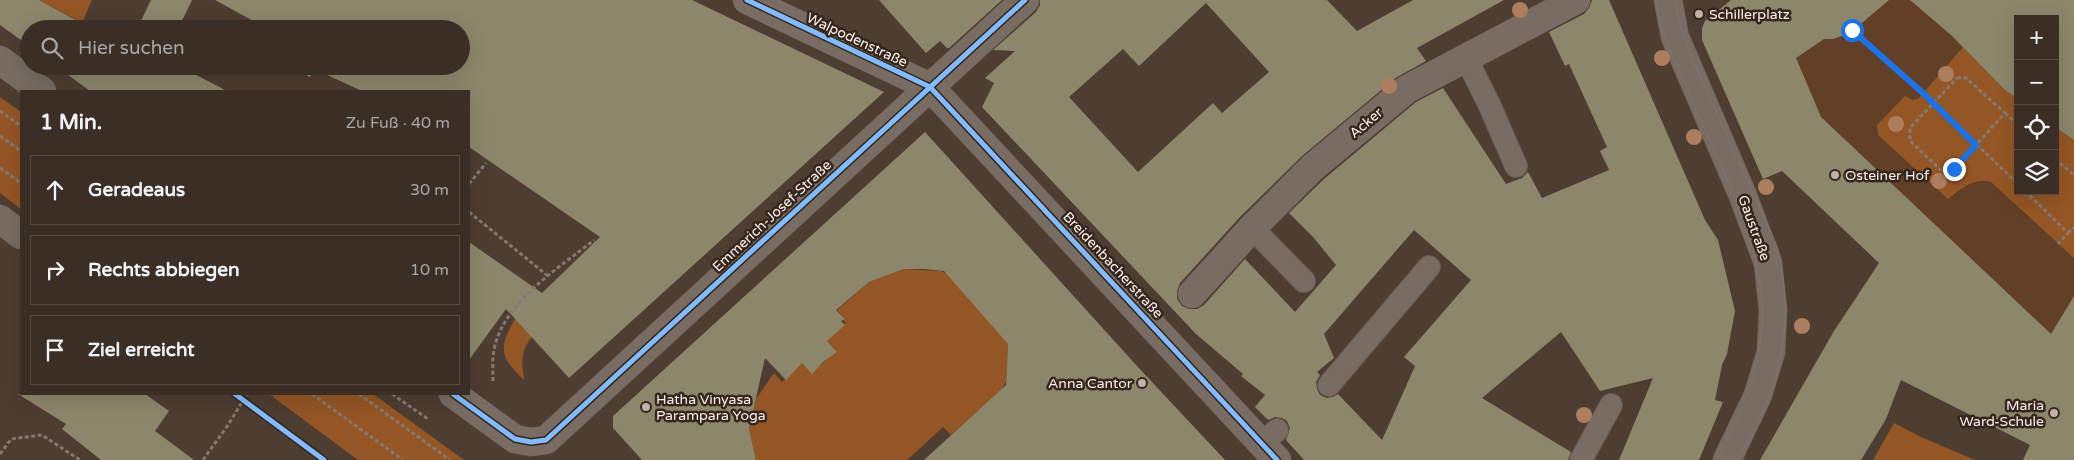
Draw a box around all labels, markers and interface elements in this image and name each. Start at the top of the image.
place label: Schillerplatz [1709,6,1790,23]
marker: Schillerplatz [1693,8,1705,20]
street label: Walpodenstraße [804,9,910,71]
map controls [2014,15,2059,195]
button: + [2014,15,2059,60]
route start [1841,19,1864,42]
search box [20,20,470,75]
icon: search [38,34,66,62]
text: Hier suchen [78,37,185,59]
button: − [2014,60,2059,105]
street label: Acker [1346,104,1387,142]
button: locate [2014,105,2059,150]
text: 1 Min. [40,110,102,135]
text: Zu Fuß · 40 m [346,113,450,133]
button: layers [2014,150,2059,195]
street label: Emmerich-Josef-Straße [709,156,835,276]
route end [1943,158,1966,181]
place label: Osteiner Hof [1845,167,1930,184]
marker: Osteiner Hof [1829,169,1841,181]
icon: ahead [41,176,69,204]
text: Geradeaus [88,179,185,201]
text: 30 m [410,180,449,200]
street label: Gaustraße [1734,193,1774,263]
street label: Breidenbacherstraße [1059,208,1167,322]
icon: right [41,256,69,284]
text: Rechts abbiegen [88,259,240,281]
text: 10 m [410,260,449,280]
icon: arrive [41,336,69,364]
text: Ziel erreicht [88,339,195,361]
place label: Anna Cantor [1048,375,1133,392]
marker: Anna Cantor [1136,377,1148,389]
place label: Hatha Vinyasa Parampara Yoga [656,391,766,424]
place label: Maria Ward-Schule [1959,397,2044,430]
marker: Hatha Vinyasa Parampara Yoga [640,401,652,413]
marker: Maria Ward-Schule [2048,407,2060,419]

